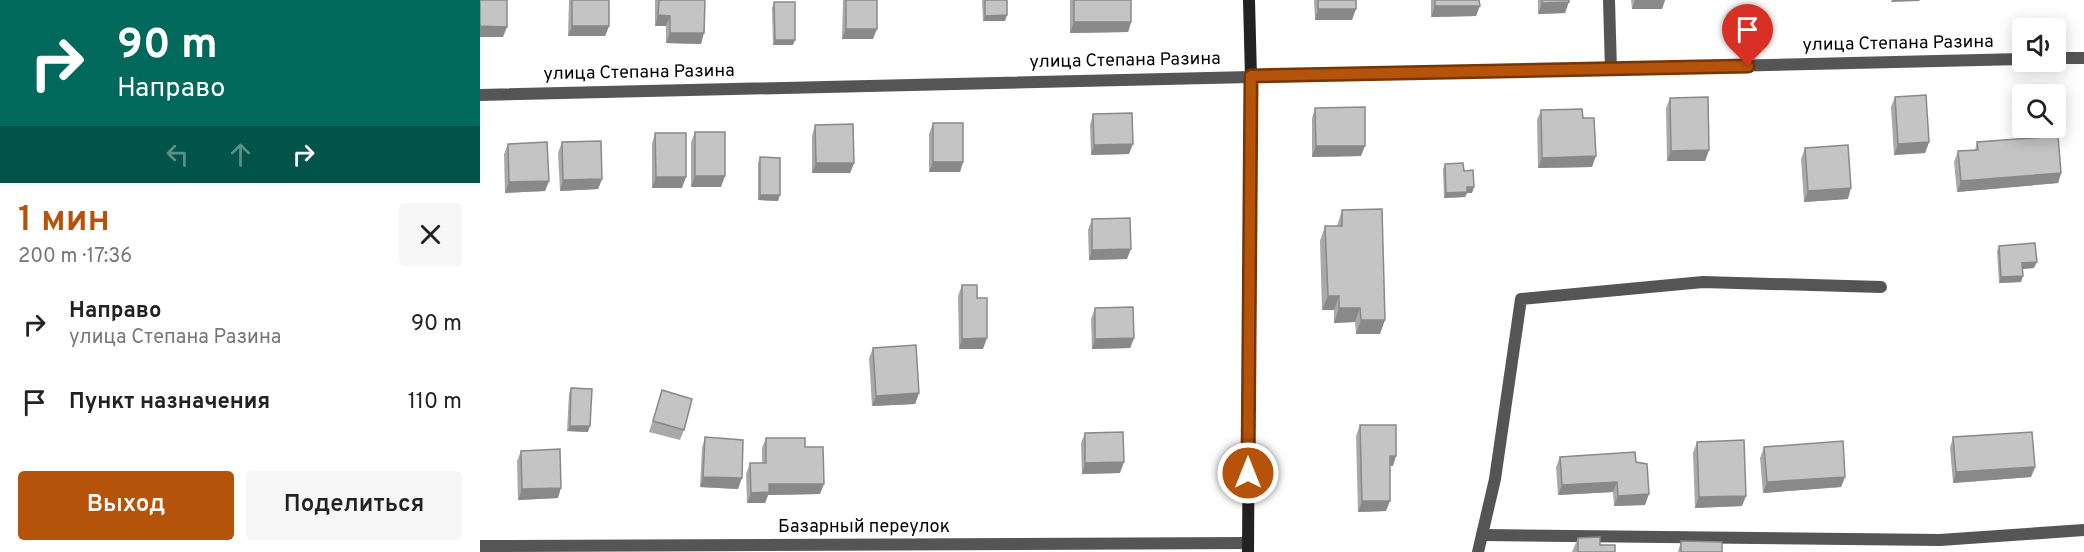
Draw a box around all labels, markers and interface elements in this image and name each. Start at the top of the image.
pin [1722,4,1773,66]
icon: arrive [1731,13,1764,46]
map controls [2012,18,2066,138]
button: sound [2012,18,2066,72]
text: 90 m [117,20,218,73]
icon: right [18,24,96,102]
street label: улица Степана Разина [1802,31,1994,57]
street label: улица Степана Разина [1029,48,1221,74]
street label: улица Степана Разина [543,60,735,86]
text: Направо [117,72,225,106]
button: search [2012,84,2066,138]
icon: left [161,138,194,171]
icon: ahead [224,138,257,171]
icon: right [287,138,320,171]
text: 1 мин [18,198,110,244]
button: close [399,203,462,266]
text: 200 m · 17:36 [18,244,132,270]
text: Направо [69,298,161,325]
icon: right [18,308,51,341]
text: 90 m [411,311,462,338]
text: улица Степана Разина [69,325,281,351]
icon: arrive [18,386,51,419]
text: Пункт назначения [69,389,270,416]
text: 110 m [408,389,462,416]
position arrow [1216,441,1280,505]
button: Выход [18,471,234,540]
button: Поделиться [246,471,462,540]
street label: Базарный переулок [778,516,950,539]

